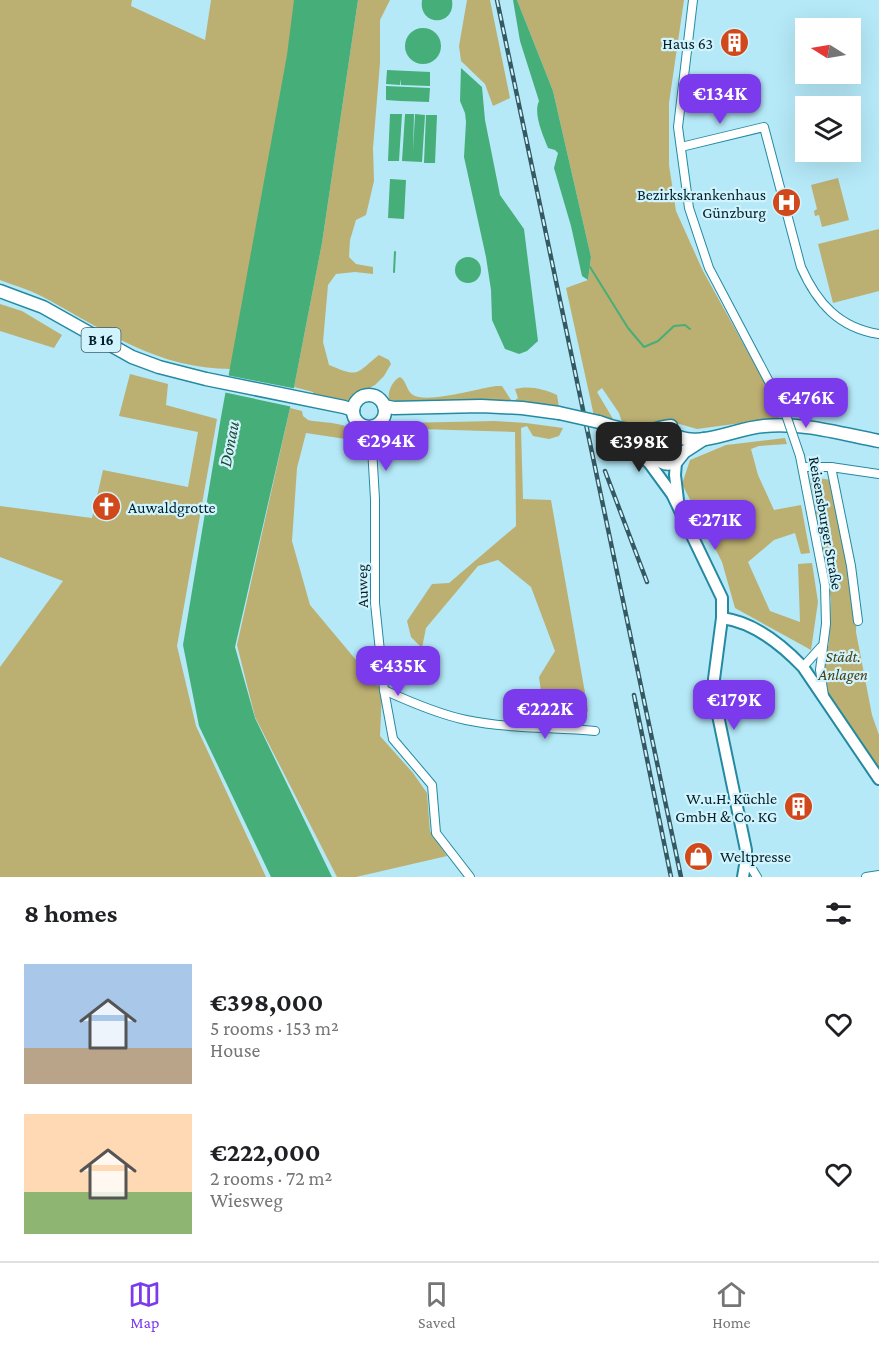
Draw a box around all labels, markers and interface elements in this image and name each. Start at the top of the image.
north arrow [795,18,861,84]
map controls [795,18,861,162]
building icon: Haus 63 [718,27,750,59]
place label: Haus 63 [662,35,713,52]
pin: €134K [678,74,762,125]
text: €134K [693,82,747,104]
button: layers [795,96,861,162]
place label: Bezirkskrankenhaus Günzburg [637,186,766,222]
hospital icon: Bezirkskrankenhaus Günzburg [771,187,803,219]
road number: B 16 [82,328,120,352]
pin: €476K [764,378,848,429]
text: €476K [778,386,834,408]
water label: Donau [215,419,243,469]
pin: €294K [344,421,428,472]
pin: €398K [597,422,681,473]
text: €294K [357,429,415,451]
text: €398K [610,430,668,452]
street label: Reisensburger Straße [805,455,846,591]
church icon: Auwaldgrotte [91,491,123,523]
place label: Auwaldgrotte [128,499,216,517]
pin: €271K [673,500,757,551]
text: €271K [689,508,741,530]
street label: Auweg [353,564,372,608]
pin: €435K [356,646,440,697]
park label: Städt. Anlagen [817,648,868,684]
text: €435K [370,654,426,676]
pin: €179K [692,680,776,731]
text: €179K [707,688,761,710]
pin: €222K [503,689,587,740]
text: €222K [517,697,573,719]
place label: W.u.H. Küchle GmbH & Co. KG [675,790,777,825]
building icon: W.u.H. Küchle GmbH & Co. KG [782,791,814,823]
shop icon: Weltpresse [683,840,715,872]
place label: Weltpresse [720,848,791,866]
icon: filters [822,897,855,930]
text: 8 homes [24,899,117,928]
icon: home [72,988,144,1060]
text: €398,000 [210,988,323,1017]
icon: heart [822,1008,855,1041]
text: 5 rooms · 153 m² [210,1017,339,1039]
text: House [210,1039,260,1061]
icon: home [72,1138,144,1210]
text: €222,000 [210,1138,321,1167]
icon: heart [822,1158,855,1191]
text: 2 rooms · 72 m² [210,1167,332,1189]
text: Wiesweg [210,1189,283,1211]
tab: Map [128,1278,161,1331]
tab: Saved [418,1278,456,1331]
tab: Home [712,1278,751,1331]

